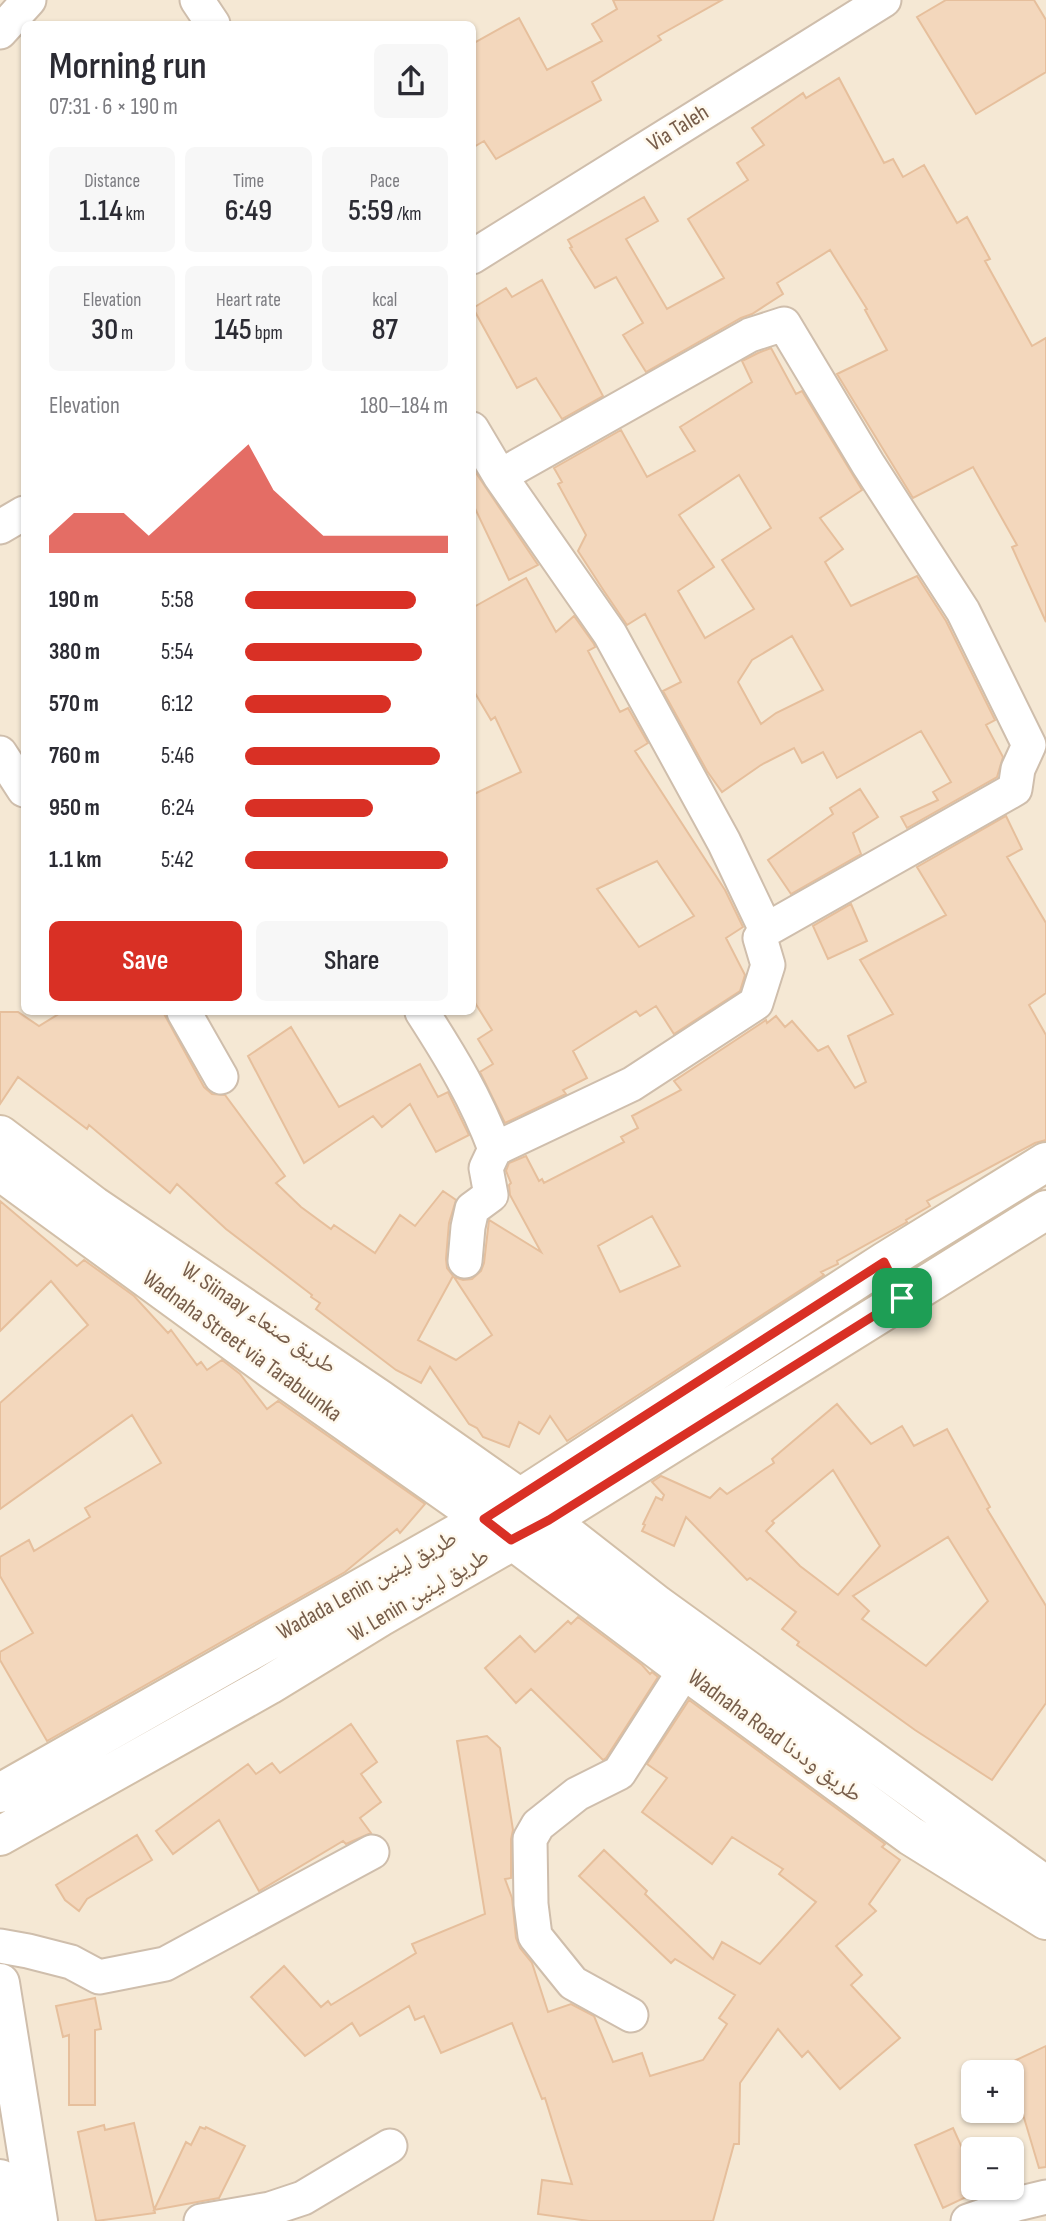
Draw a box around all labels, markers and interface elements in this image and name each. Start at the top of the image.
text: Morning run [49,44,207,89]
button: share [374,44,448,118]
text: 07:31 · 6 × 190 m [49,93,178,121]
street label: Via Taleh [642,98,714,158]
text: Distance [84,170,140,193]
text: Time [233,170,264,193]
text: Pace [370,170,400,193]
text: 1.14 [79,193,123,229]
text: 6:49 [225,193,272,229]
text: 5:59 [348,193,394,229]
text: km [123,203,145,226]
text: /km [394,203,421,226]
text: Elevation [83,289,141,312]
text: Heart rate [216,289,281,312]
text: kcal [372,289,397,312]
text: 30 [91,312,118,348]
text: 145 [214,312,252,348]
text: 87 [372,312,398,348]
text: m [118,322,133,345]
text: bpm [252,322,283,345]
text: Elevation [49,392,120,420]
text: 180–184 m [360,392,448,420]
text: 190 m [49,586,99,614]
text: 5:58 [161,586,194,614]
text: 380 m [49,638,100,666]
text: 5:54 [161,638,193,666]
text: 570 m [49,690,99,718]
text: 6:12 [161,690,193,718]
text: 760 m [49,742,100,770]
text: 5:46 [161,742,194,770]
text: 950 m [49,794,100,822]
text: 6:24 [161,794,194,822]
text: 1.1 km [49,846,102,874]
text: 5:42 [161,846,194,874]
button: Save [49,921,242,1001]
button: Share [256,921,448,1001]
street label: W. Siinaay طريق صنعاء [176,1256,342,1380]
street label: Wadnaha Street via Tarabuunka [137,1264,347,1428]
pin [872,1268,932,1328]
icon: arrive [883,1279,921,1317]
street label: Wadada Lenin طريق لينين [272,1524,462,1646]
street label: W. Lenin طريق لينين [344,1542,494,1648]
street label: Wadnaha Road طريق وددنا [682,1663,868,1809]
map controls [961,2060,1024,2200]
button: + [961,2060,1024,2123]
button: − [961,2137,1024,2200]

